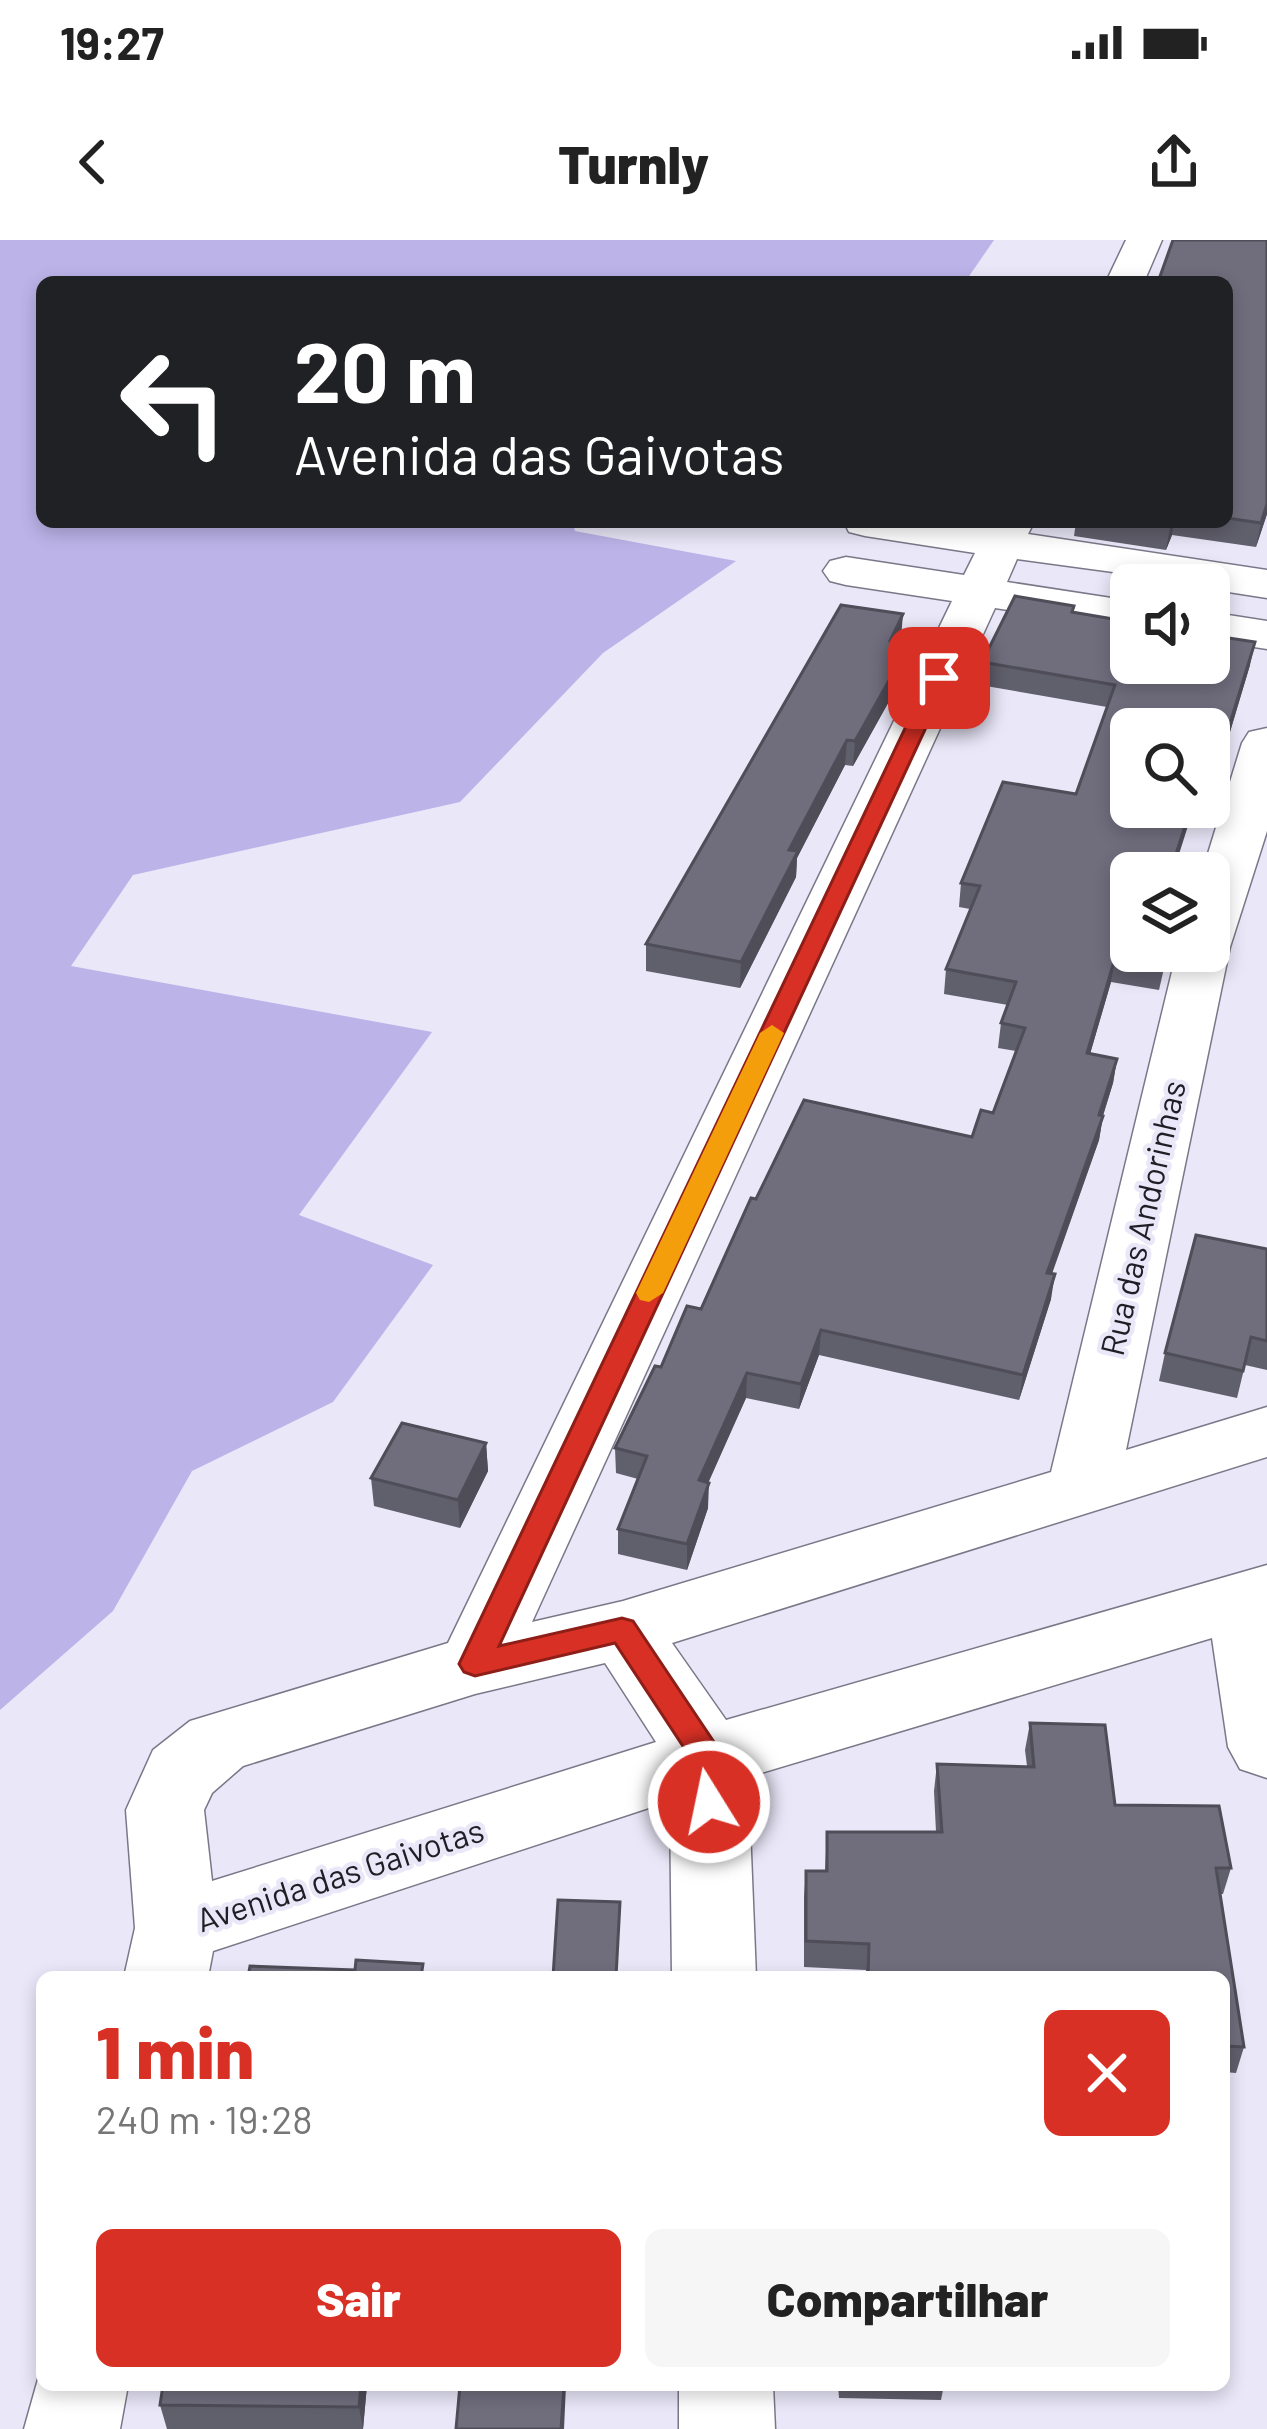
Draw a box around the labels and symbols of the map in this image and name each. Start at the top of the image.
pin [888,627,990,729]
street label: Rua das Andorinhas [1091,1076,1193,1359]
position arrow [646,1739,772,1865]
street label: Avenida das Gaivotas [191,1809,488,1939]

